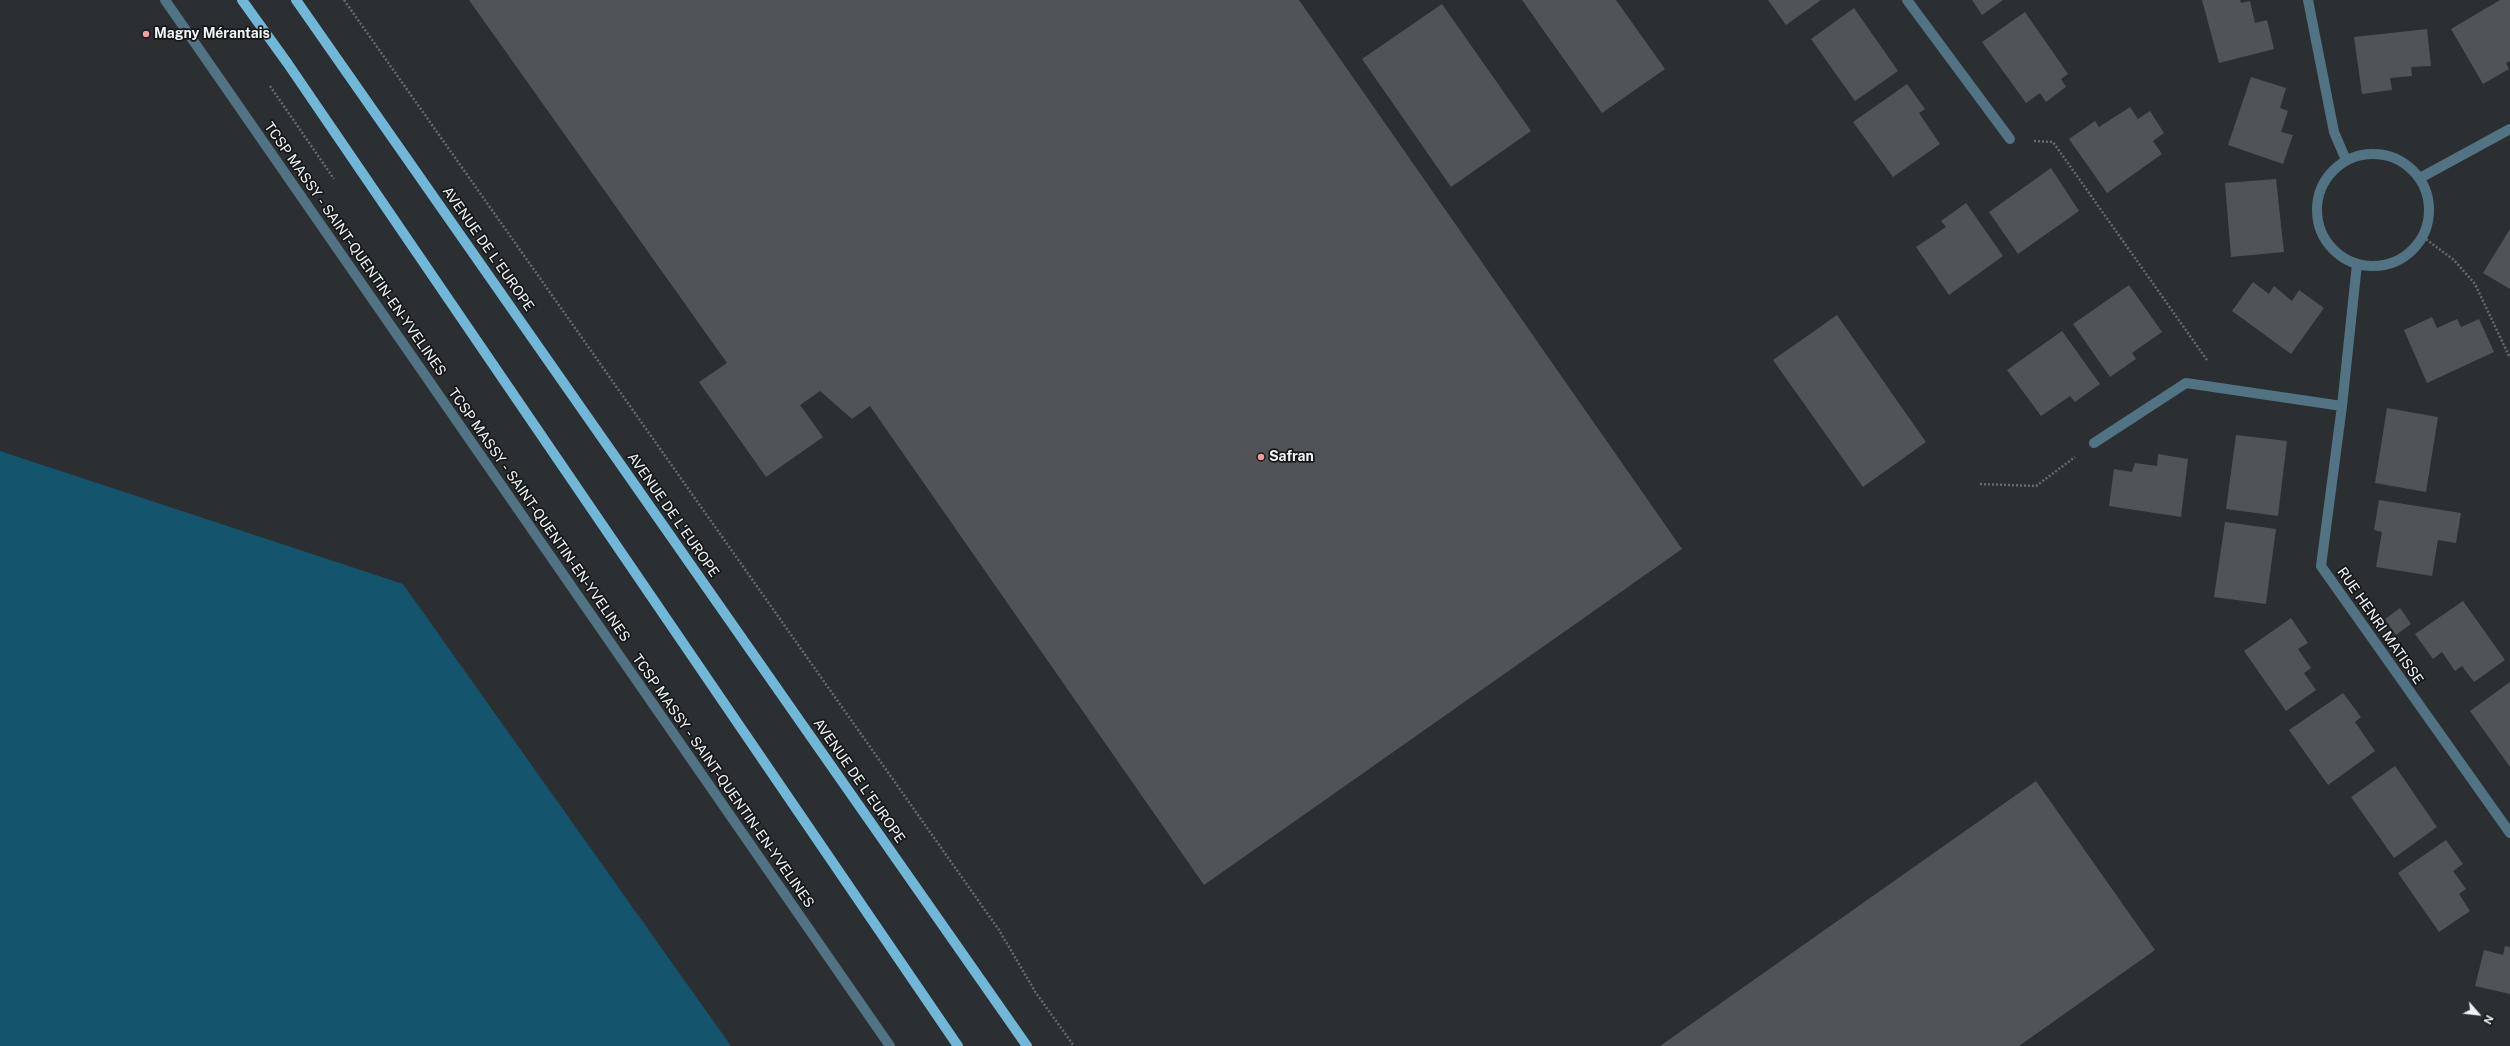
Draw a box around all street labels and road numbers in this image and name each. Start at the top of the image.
street label: TCSP MASSY - SAINT-QUENTIN-EN-YVELINES [260,119,450,379]
street label: AVENUE DE L'EUROPE [439,184,537,314]
street label: TCSP MASSY - SAINT-QUENTIN-EN-YVELINES [444,385,634,645]
street label: AVENUE DE L'EUROPE [624,450,722,580]
street label: RUE HENRI MATISSE [2333,564,2427,688]
street label: TCSP MASSY - SAINT-QUENTIN-EN-YVELINES [628,651,818,911]
street label: AVENUE DE L'EUROPE [810,716,908,846]

